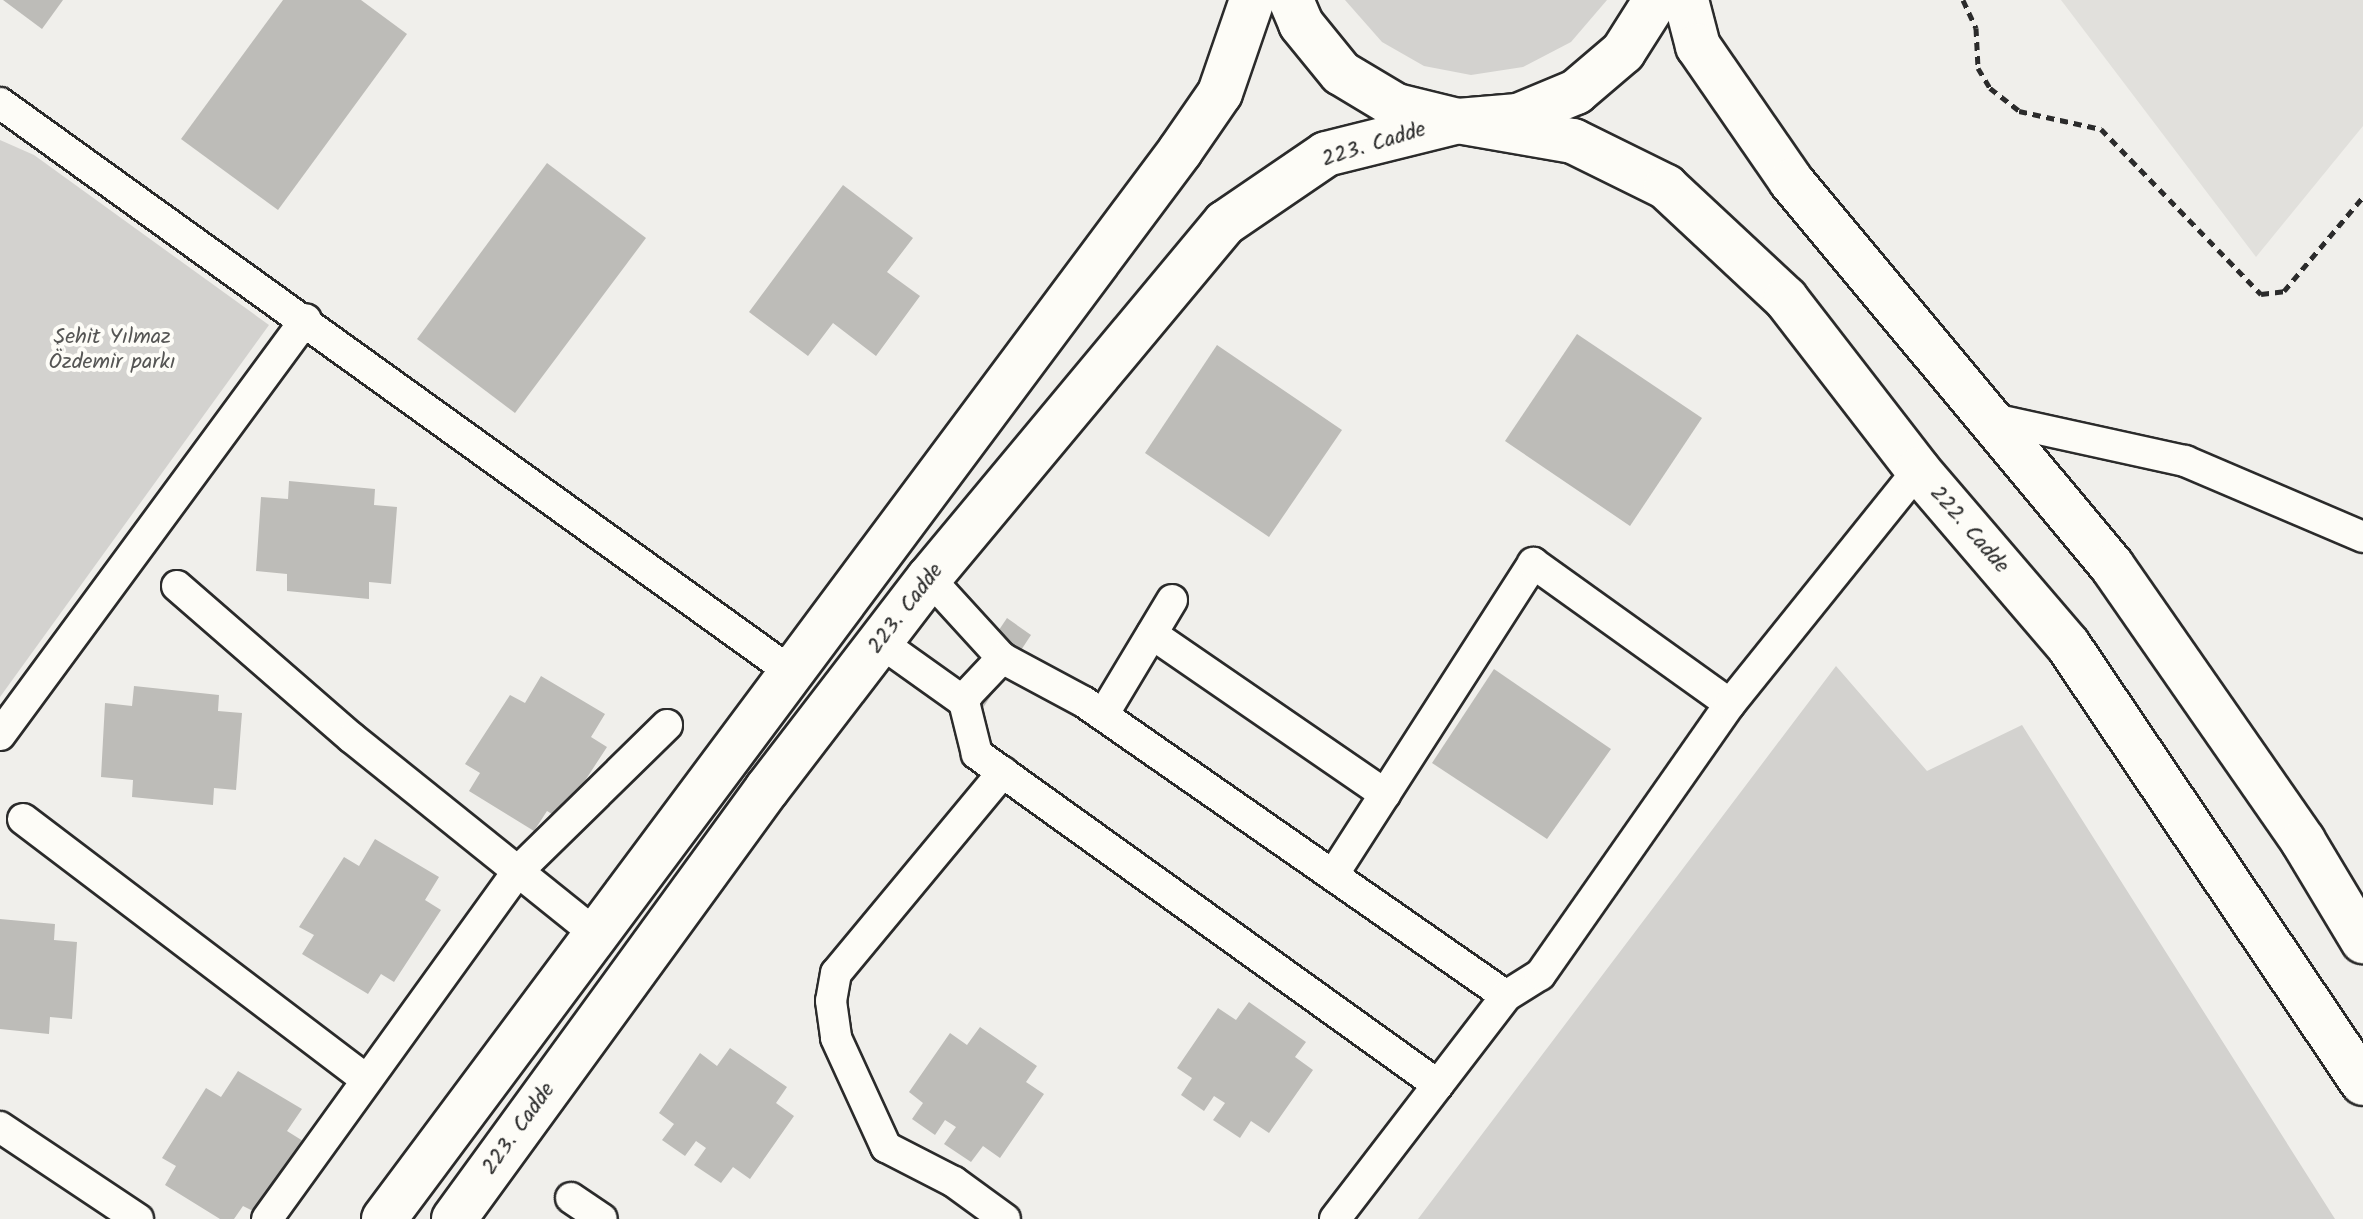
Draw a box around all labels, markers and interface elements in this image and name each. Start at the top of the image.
street label: 223. Cadde [1319,117,1429,173]
park label: Şehit Yılmaz Özdemir parkı [48,324,176,376]
street label: 222. Cadde [1924,481,2014,579]
street label: 223. Cadde [863,559,949,659]
street label: 223. Cadde [477,1078,561,1180]

